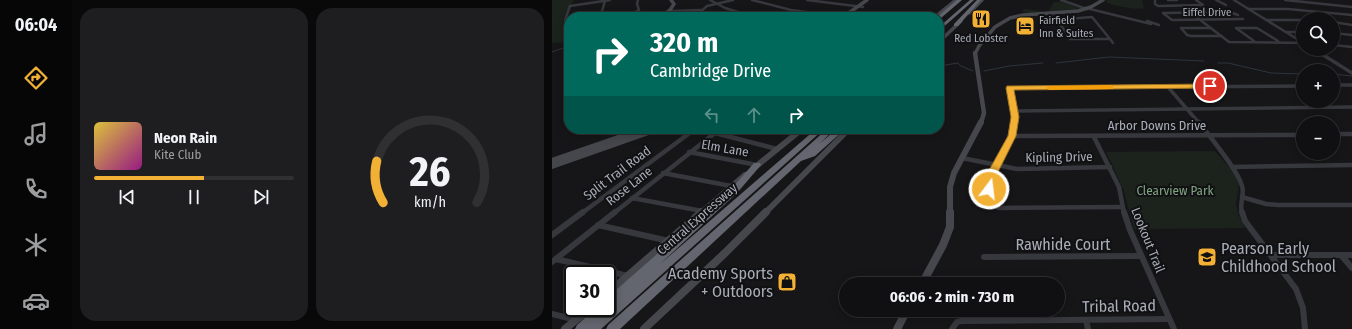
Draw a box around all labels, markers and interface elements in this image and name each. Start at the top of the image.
street label: Eiffel Drive [1183,6,1231,19]
restaurant icon: Red Lobster [970,8,992,30]
map controls [1296,12,1340,160]
button: search [1296,12,1340,56]
text: 06:04 [15,14,57,36]
place label: Fairfield Inn & Suites [1039,14,1094,40]
hotel icon: Fairfield Inn & Suites [1014,15,1036,37]
text: 320 m [650,26,718,59]
icon: right [584,28,636,80]
place label: Red Lobster [954,32,1008,45]
text: Cambridge Drive [650,60,771,82]
icon: directions [22,64,50,92]
button: + [1296,64,1340,108]
pin [1193,69,1227,103]
icon: arrive [1199,75,1221,97]
icon: left [701,104,723,126]
icon: ahead [743,104,765,126]
icon: right [785,104,807,126]
button: − [1296,116,1340,160]
street label: Arbor Downs Drive [1108,118,1206,133]
icon: music [22,120,50,148]
text: Neon Rain [154,129,217,147]
street label: Elm Lane [700,136,750,160]
street label: Split Trail Road [580,143,654,203]
text: 26 [408,146,451,196]
text: Kite Club [154,147,201,162]
street label: Kipling Drive [1025,149,1093,165]
street label: Rose Lane [603,163,655,209]
position arrow [968,168,1010,210]
icon: phone [22,175,50,203]
street label: Central Expressway [654,180,740,258]
park label: Clearview Park [1136,183,1215,198]
icon: previous [116,186,138,208]
icon: pause [183,186,205,208]
icon: next [250,186,272,208]
text: km/h [414,193,446,210]
street label: Lookout Trail [1128,205,1168,275]
icon: climate [22,231,50,259]
street label: Rawhide Court [1016,235,1111,254]
place label: Pearson Early Childhood School [1221,239,1336,276]
school or university icon: Pearson Early Childhood School [1196,246,1218,268]
place label: Academy Sports + Outdoors [668,264,773,301]
speed limit sign: 30 [564,265,616,317]
shop icon: Academy Sports + Outdoors [776,271,798,293]
icon: car [22,287,50,315]
text: 06:06 · 2 min · 730 m [890,288,1014,306]
street label: Tribal Road [1082,296,1156,316]

